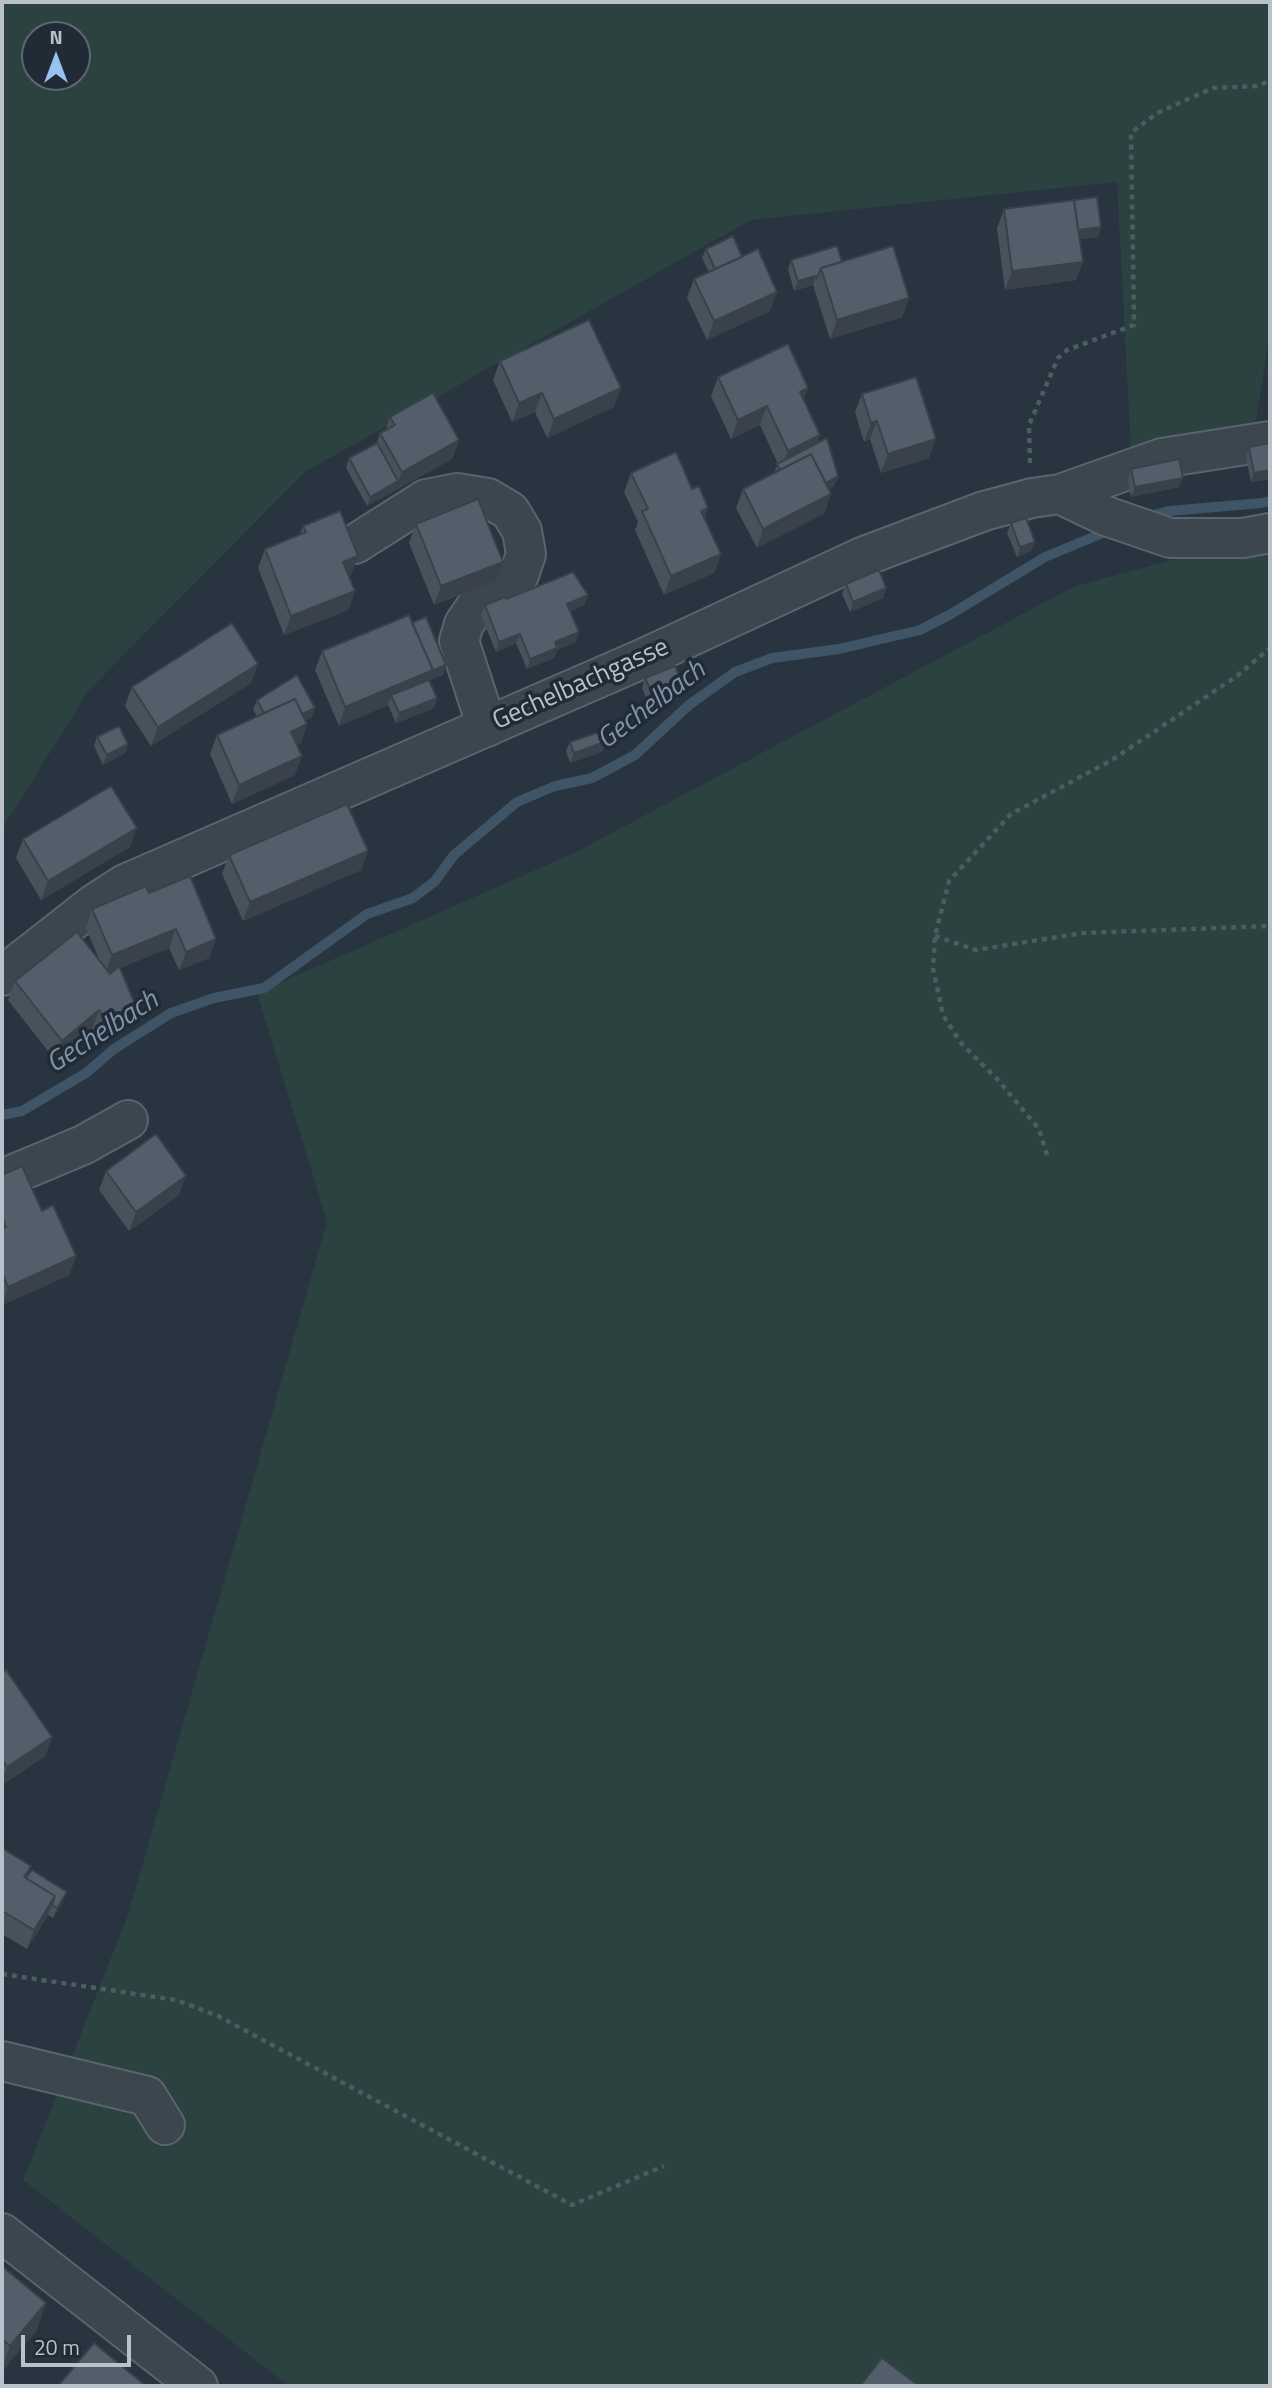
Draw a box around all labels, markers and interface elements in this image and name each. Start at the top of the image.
north arrow [21,21,91,91]
text: N [49,22,63,51]
street label: Gechelbachgasse [488,632,674,738]
water label: Gechelbach [591,655,713,757]
water label: Gechelbach [41,984,165,1082]
scale bar [24,2322,135,2366]
text: 20 m [34,2331,80,2363]

